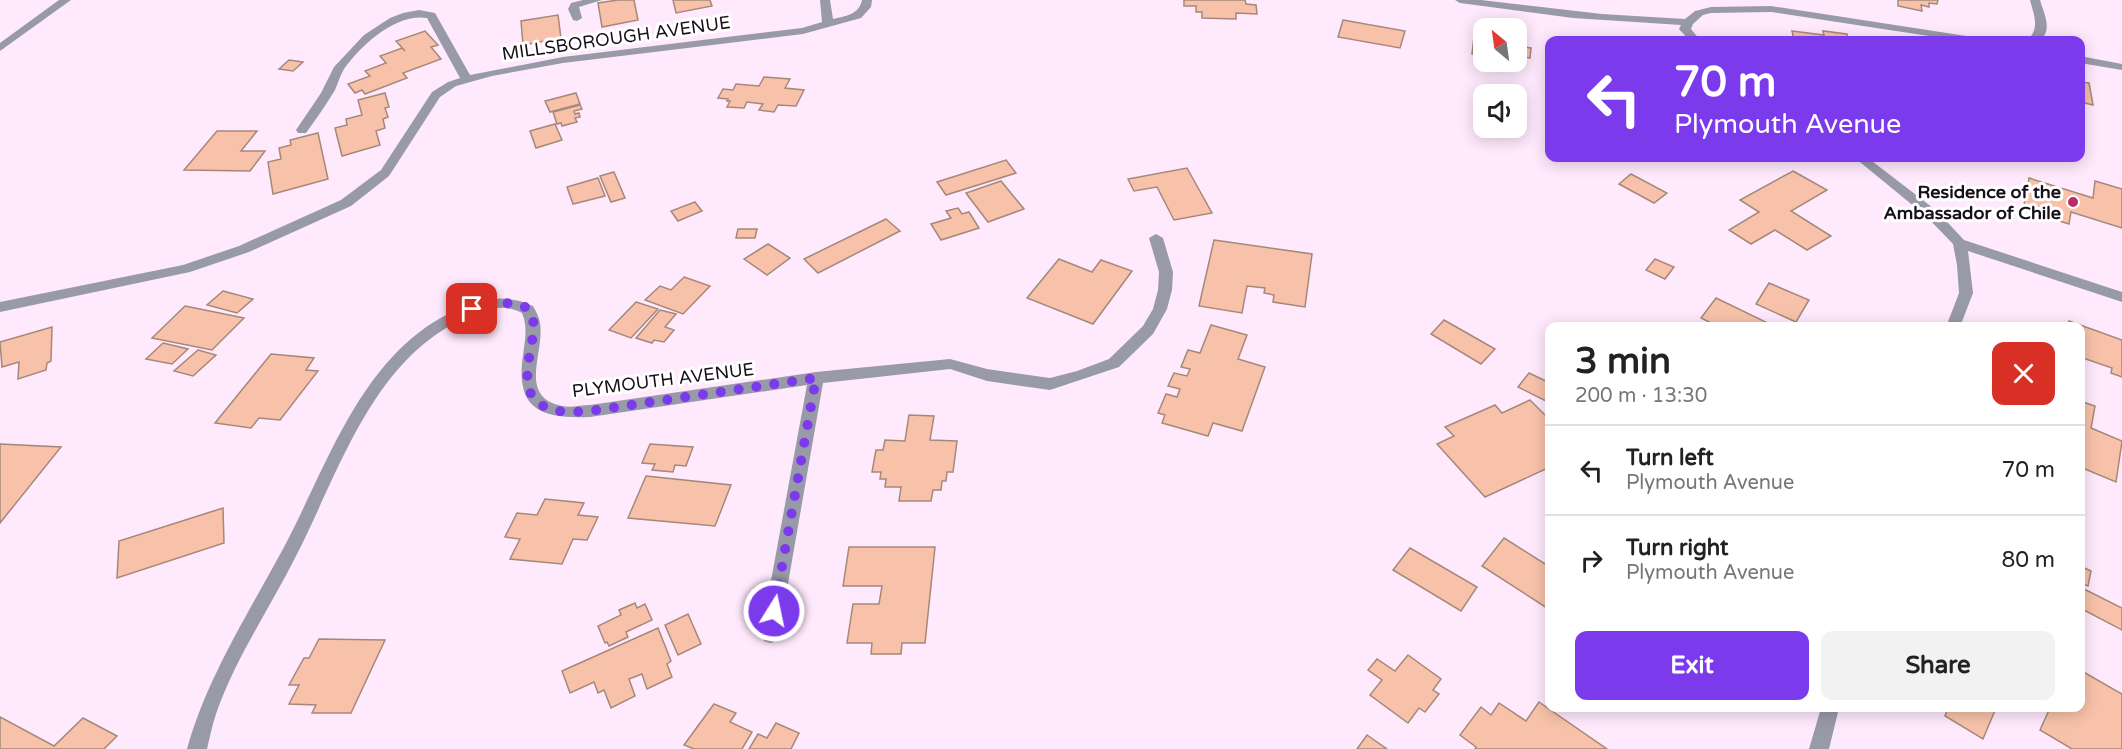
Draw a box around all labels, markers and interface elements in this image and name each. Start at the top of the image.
street label: MILLSBOROUGH AVENUE [500,11,732,65]
north arrow [1473,18,1527,72]
map controls [1473,18,1527,138]
text: 70 m [1674,57,1776,108]
icon: left [1575,60,1653,138]
button: sound [1473,84,1527,138]
text: Plymouth Avenue [1674,108,1901,141]
place label: Residence of the Ambassador of Chile [1883,181,2061,224]
marker: Residence of the Ambassador of Chile [2066,195,2080,209]
pin [446,283,497,334]
icon: arrive [455,292,488,325]
text: 3 min [1575,340,1671,383]
button: close [1992,342,2055,405]
street label: PLYMOUTH AVENUE [571,358,755,402]
text: 200 m · 13:30 [1575,384,1707,408]
text: Turn left [1626,445,1714,471]
icon: left [1575,454,1608,487]
text: 70 m [2001,457,2055,483]
text: Plymouth Avenue [1626,471,1794,495]
text: Turn right [1626,535,1728,561]
icon: right [1575,544,1608,577]
text: 80 m [2001,547,2055,573]
text: Plymouth Avenue [1626,561,1794,585]
position arrow [742,579,806,643]
button: Exit [1575,631,1809,700]
button: Share [1821,631,2055,700]

